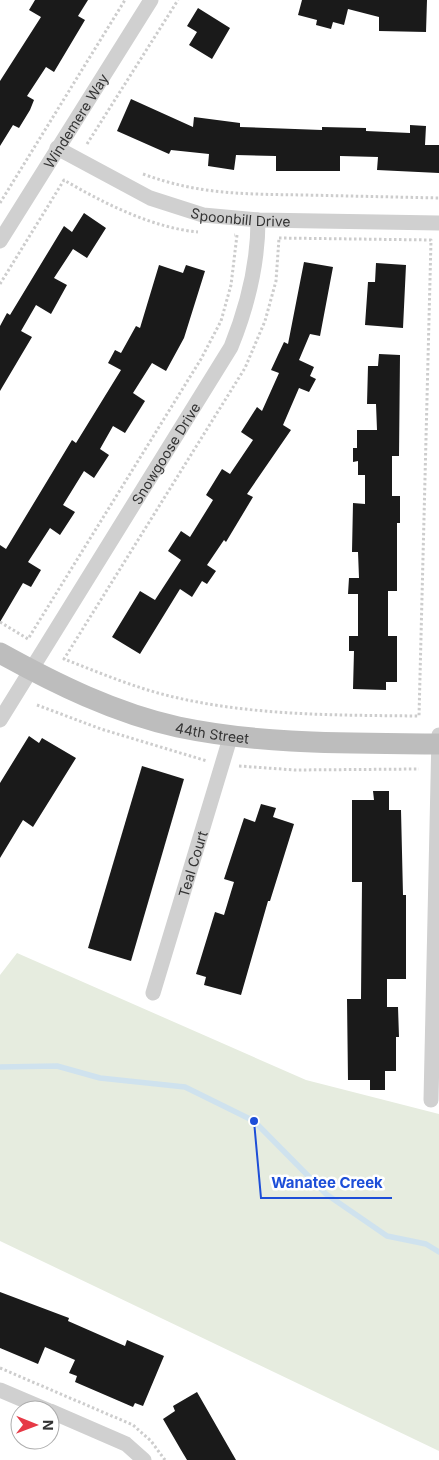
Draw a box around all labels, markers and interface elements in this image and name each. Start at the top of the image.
street label: Windemere Way [39,70,111,171]
street label: Spoonbill Drive [189,203,291,229]
street label: Snowgoose Drive [127,399,203,507]
street label: 44th Street [174,718,250,746]
street label: Teal Court [174,828,210,899]
callout: Wanatee Creek [261,1168,392,1198]
text: Wanatee Creek [271,1173,383,1192]
north arrow [10,1400,60,1450]
text: N [40,1420,57,1431]

